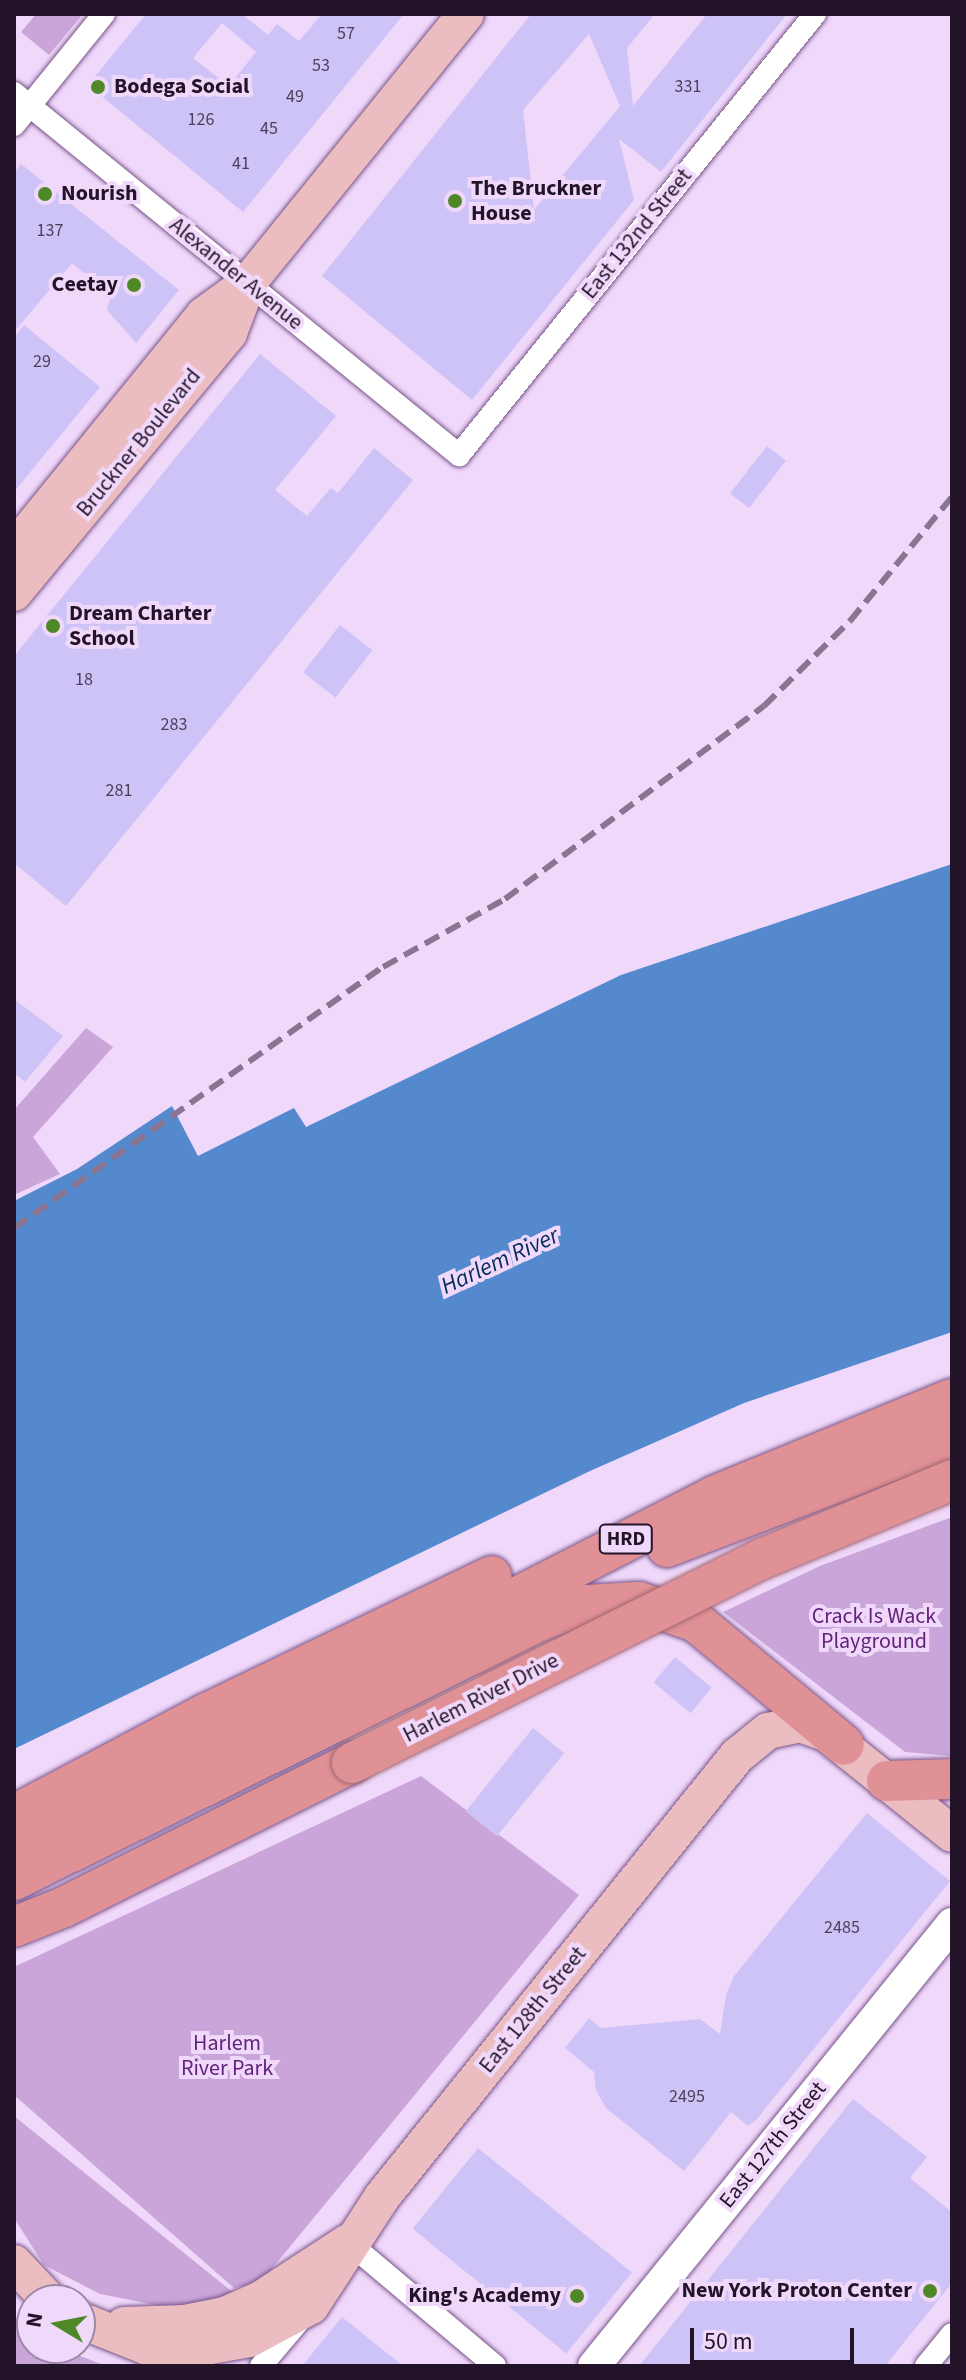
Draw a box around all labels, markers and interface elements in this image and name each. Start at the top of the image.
house number: 57 [337,23,355,45]
house number: 53 [312,55,330,77]
place label: Bodega Social [114,74,249,100]
house number: 331 [675,76,701,98]
marker: Bodega Social [89,78,107,96]
house number: 49 [286,86,304,108]
house number: 126 [188,109,214,131]
house number: 45 [260,118,278,140]
house number: 41 [232,153,250,175]
street label: East 132nd Street [576,164,698,304]
place label: The Bruckner House [471,175,601,226]
place label: Nourish [61,181,137,207]
marker: Nourish [36,185,54,203]
marker: The Bruckner House [446,192,464,210]
street label: Alexander Avenue [164,212,308,336]
house number: 137 [37,220,63,242]
place label: Ceetay [52,272,118,298]
marker: Ceetay [125,276,143,294]
house number: 29 [33,351,51,373]
street label: Bruckner Boulevard [71,364,207,522]
place label: Dream Charter School [69,600,211,652]
marker: Dream Charter School [44,617,62,635]
house number: 18 [75,669,93,691]
house number: 283 [161,714,187,736]
house number: 281 [106,780,132,802]
water label: Harlem River [436,1221,564,1301]
road number: HRD [598,1523,654,1555]
park label: Crack Is Wack Playground [812,1603,936,1654]
street label: Harlem River Drive [399,1647,563,1749]
house number: 2485 [824,1917,860,1939]
street label: East 128th Street [474,1941,592,2079]
park label: Harlem River Park [181,2030,273,2082]
street label: East 127th Street [714,2076,832,2214]
house number: 2495 [669,2086,705,2108]
place label: New York Proton Center [681,2278,912,2304]
marker: New York Proton Center [919,2280,941,2302]
place label: King's Academy [408,2283,561,2309]
north arrow [16,2284,96,2364]
marker: King's Academy [568,2287,586,2305]
text: N [17,2310,51,2330]
scale bar [694,2312,858,2362]
text: 50 m [704,2324,753,2359]

